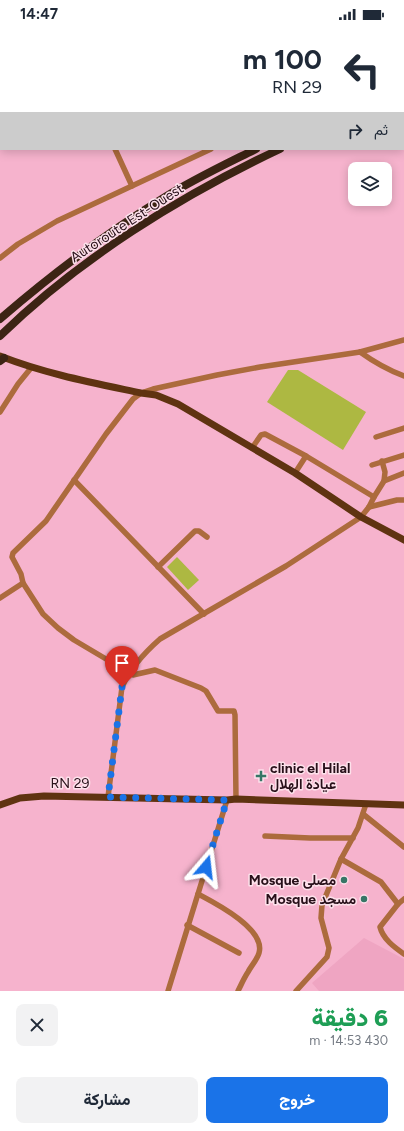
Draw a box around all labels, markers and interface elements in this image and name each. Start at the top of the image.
text: 14:47 [20,5,58,23]
text: 100 m [243,42,322,76]
icon: left [336,44,388,96]
text: RN 29 [272,76,322,98]
icon: right [344,120,366,142]
text: ثم [374,121,388,139]
map controls [348,162,392,206]
button: layers [348,162,392,206]
street label: Autoroute Est-Ouest [67,180,187,266]
pin [105,646,139,687]
icon: arrive [111,652,133,674]
place label: clinic el Hilal عيادة الهلال [270,760,350,793]
marker: clinic el Hilal عيادة الهلال [255,770,267,782]
street label: RN 29 [51,775,89,792]
position arrow [185,846,227,888]
place label: Mosque مصلى [249,872,336,889]
marker: Mosque مصلى [339,875,349,885]
place label: Mosque مسجد [265,891,356,908]
marker: Mosque مسجد [359,894,369,904]
text: 6 دقيقة [311,1003,388,1032]
button: close [16,1004,58,1046]
text: 430 m · 14:53 [309,1033,388,1048]
button: مشاركة [16,1077,198,1123]
button: خروج [206,1077,388,1123]

